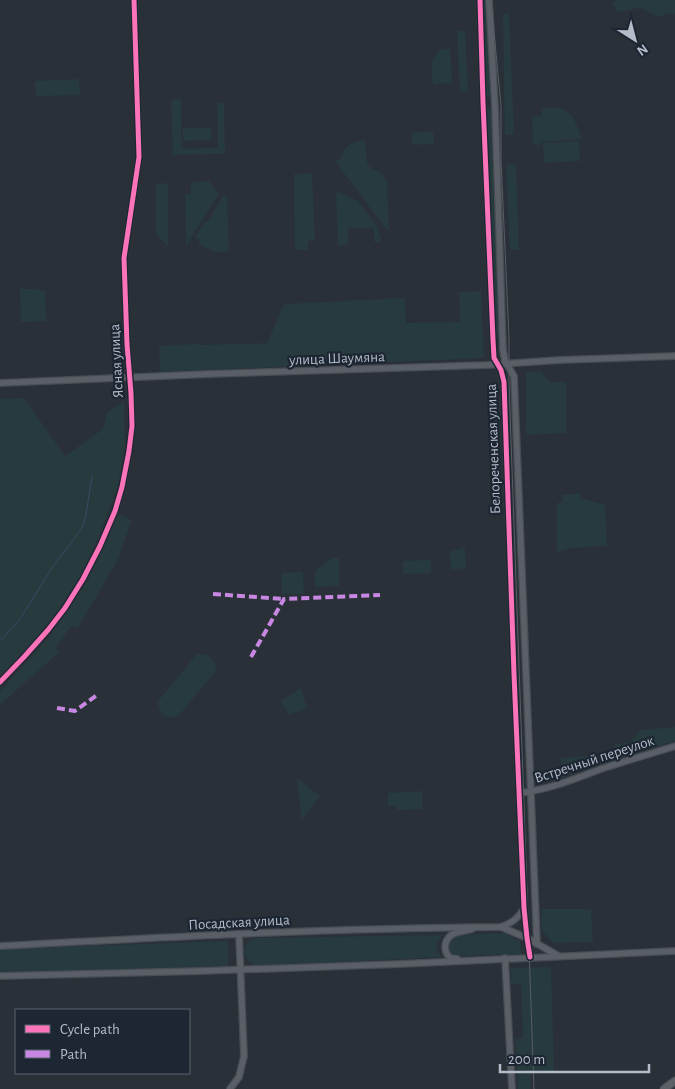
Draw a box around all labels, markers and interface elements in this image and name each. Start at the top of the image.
north arrow [610,15,660,65]
text: N [634,41,650,58]
street label: Ясная улица [107,323,126,398]
street label: улица Шаумяна [288,349,385,368]
street label: Белореченская улица [484,383,503,514]
street label: Встречный переулок [532,733,656,786]
street label: Посадская улица [188,912,290,933]
legend [15,1009,190,1074]
text: Cycle path [60,1022,120,1037]
scale bar [500,1042,649,1074]
text: Path [60,1047,87,1062]
text: 200 m [508,1052,545,1067]

